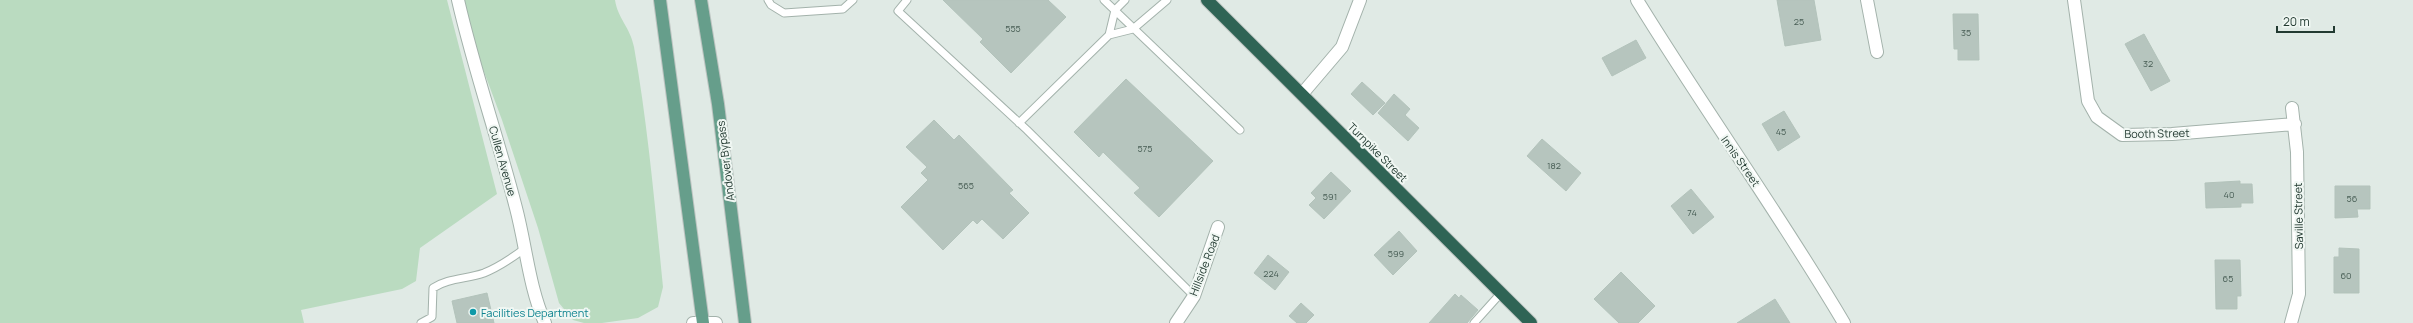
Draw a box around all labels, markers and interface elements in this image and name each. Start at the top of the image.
scale bar [2277,8,2334,34]
text: 20 m [2283,13,2310,30]
house number: 25 [1794,15,1804,28]
house number: 555 [1005,22,1021,35]
house number: 35 [1961,26,1971,39]
house number: 32 [2143,57,2153,70]
street label: Turnpike Street [1345,119,1411,185]
street label: Andover Bypass [713,120,737,202]
street label: Cullen Avenue [486,124,520,198]
house number: 45 [1776,125,1786,138]
street label: Booth Street [2124,125,2190,141]
street label: Innis Street [1718,133,1764,189]
house number: 575 [1138,142,1152,155]
house number: 182 [1547,159,1561,172]
house number: 565 [958,179,974,192]
street label: Saville Street [2290,182,2306,250]
house number: 40 [2224,188,2234,201]
house number: 591 [1323,190,1337,203]
house number: 56 [2347,192,2358,205]
house number: 74 [1687,206,1697,219]
street label: Hillside Road [1185,232,1223,298]
house number: 599 [1388,247,1404,260]
house number: 224 [1263,267,1279,280]
house number: 60 [2340,269,2352,282]
house number: 65 [2223,272,2233,285]
place label: Facilities Department [481,305,589,320]
marker: Facilities Department [468,307,478,317]

